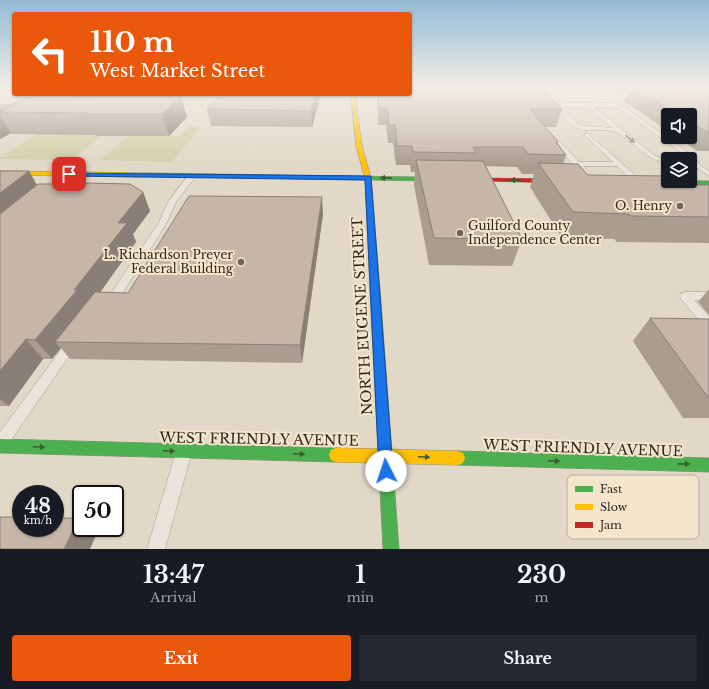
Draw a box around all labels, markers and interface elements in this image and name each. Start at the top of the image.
text: 110 m [90,25,174,60]
icon: left [24,28,76,80]
text: West Market Street [90,60,265,82]
map controls [661,108,697,188]
button: sound [661,108,697,144]
one-way arrow [624,134,635,143]
button: layers [661,152,697,188]
pin [52,157,86,191]
icon: arrive [58,163,80,185]
one-way arrow [379,175,392,181]
one-way arrow [509,177,522,183]
place label: O. Henry [615,198,672,213]
marker: O. Henry [675,201,685,211]
street label: NORTH EUGENE STREET [348,216,376,416]
place label: Guilford County Independence Center [468,218,602,247]
marker: Guilford County Independence Center [455,228,465,238]
place label: L. Richardson Preyer Federal Building [103,247,234,276]
marker: L. Richardson Preyer Federal Building [236,257,246,267]
street label: WEST FRIENDLY AVENUE [158,428,359,450]
street label: WEST FRIENDLY AVENUE [482,435,683,460]
one-way arrow [33,444,45,451]
one-way arrow [163,448,176,454]
position arrow [365,450,407,492]
one-way arrow [293,451,305,458]
one-way arrow [418,454,431,460]
one-way arrow [548,458,561,464]
one-way arrow [678,461,690,468]
legend [567,475,699,539]
text: Fast [600,482,623,496]
speed limit sign: 50 [72,485,124,537]
text: 48 [25,494,51,518]
text: Slow [600,500,628,514]
text: km/h [24,514,52,527]
text: Jam [598,518,622,532]
text: 13:47 [143,560,204,589]
text: 1 [355,560,366,589]
text: 230 [517,560,566,589]
text: Arrival [150,589,196,606]
text: min [347,589,374,606]
text: m [535,589,549,606]
button: Exit [12,635,351,681]
button: Share [359,635,697,681]

